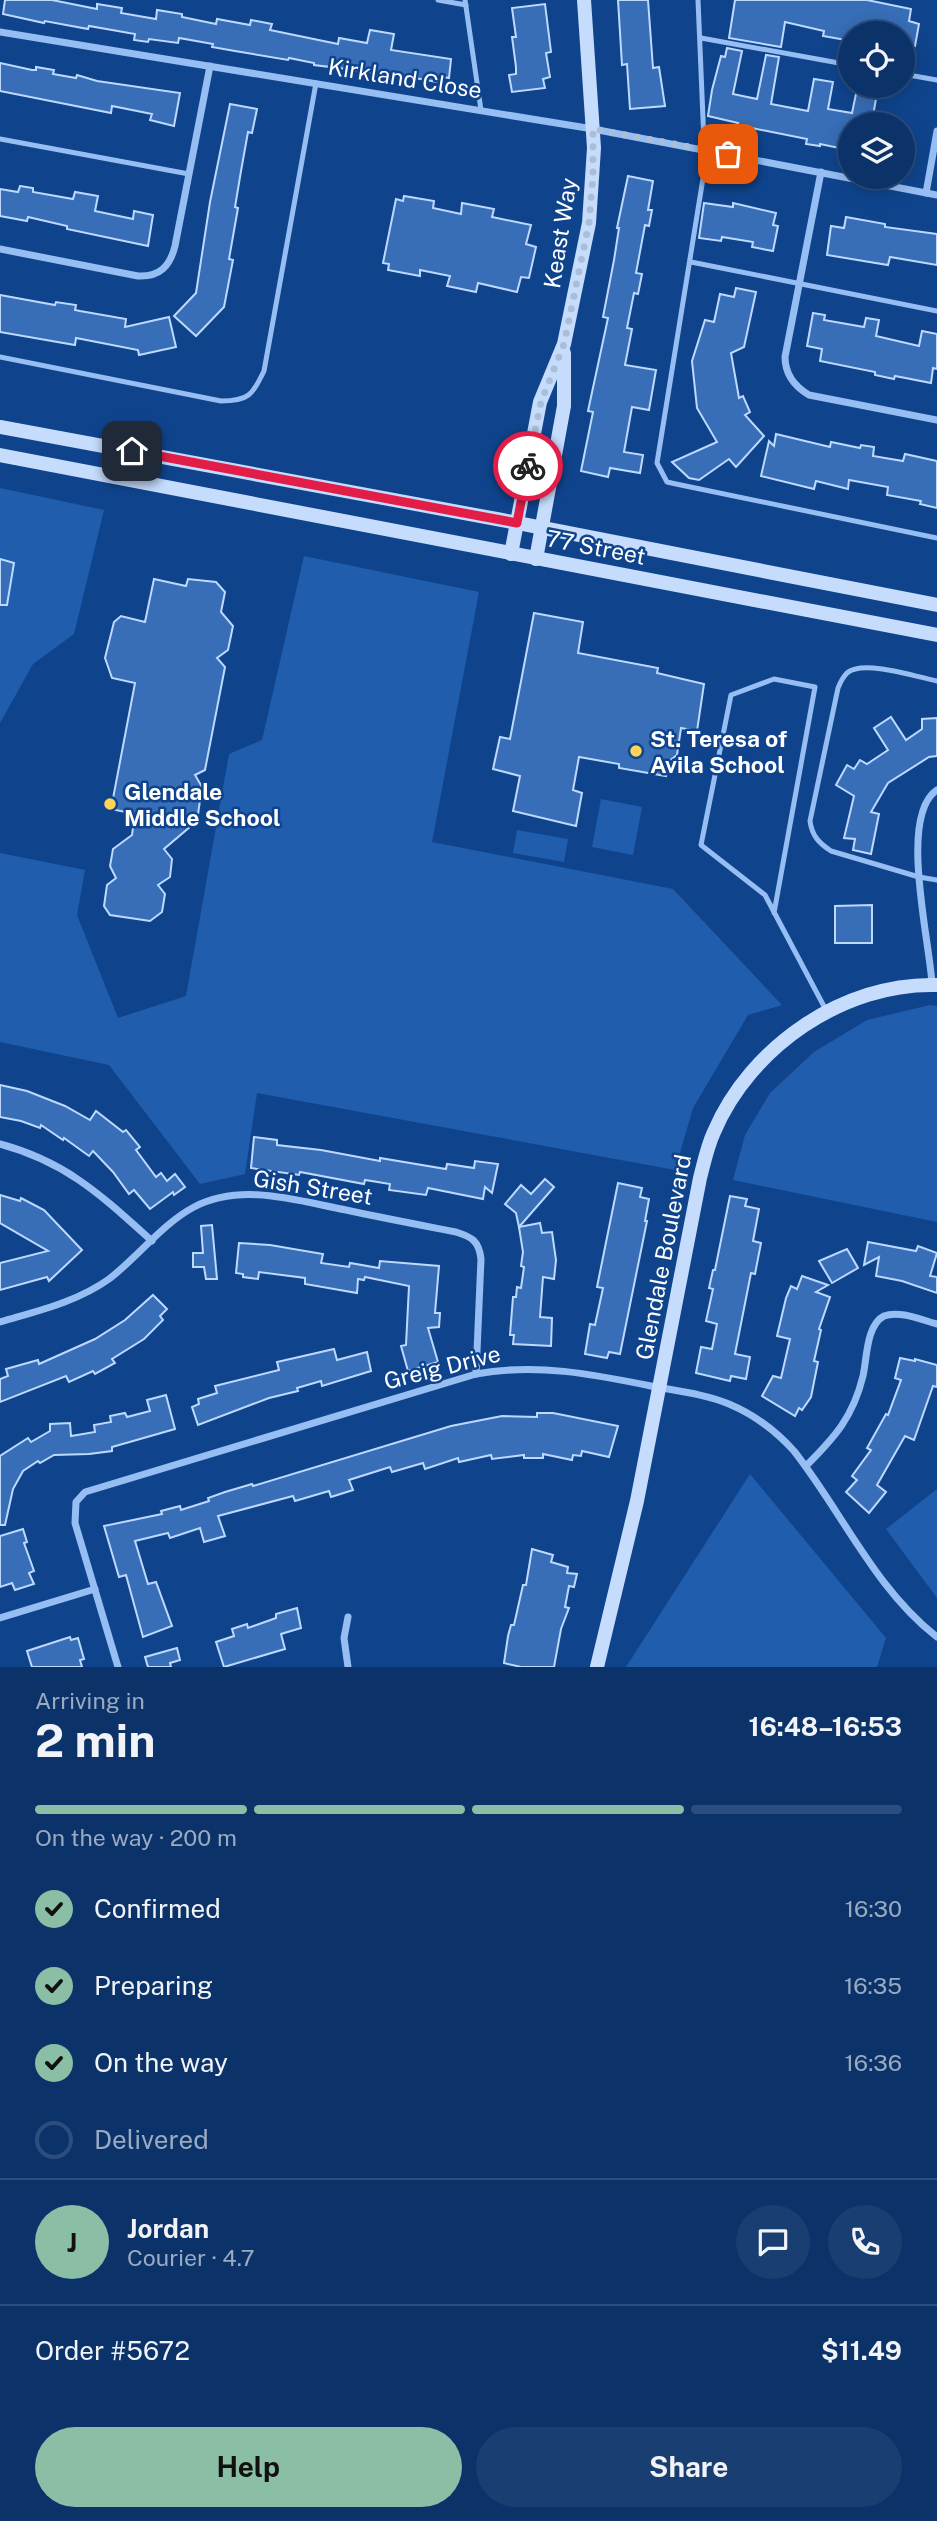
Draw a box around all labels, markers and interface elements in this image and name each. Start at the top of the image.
map controls [838,21,915,189]
button: locate [838,21,915,98]
street label: Kirkland Close [326,53,484,103]
button: layers [838,112,915,189]
pin [698,124,758,184]
icon: bag [709,135,747,173]
street label: Keast Way [538,176,582,290]
pin [102,421,162,481]
courier [493,431,563,501]
icon: home [113,432,151,470]
icon: bike [509,447,547,485]
street label: 77 Street [544,524,648,570]
place label: St. Teresa of Avila School [650,725,787,778]
marker: St. Teresa of Avila School [628,743,644,759]
place label: Glendale Middle School [124,778,281,831]
marker: Glendale Middle School [102,796,118,812]
street label: Glendale Boulevard [630,1152,696,1362]
street label: Gish Street [252,1164,374,1210]
street label: Greig Drive [381,1339,503,1395]
text: Arriving in [35,1687,145,1714]
text: 16:48–16:53 [749,1711,902,1742]
text: 2 min [35,1713,155,1767]
text: On the way · 200 m [35,1824,237,1851]
icon: check [35,1890,73,1928]
text: Confirmed [94,1893,221,1924]
text: 16:30 [845,1895,902,1922]
icon: check [35,1967,73,2005]
text: Preparing [94,1970,213,2001]
text: 16:35 [844,1972,902,1999]
icon: check [35,2044,73,2082]
text: On the way [94,2047,228,2078]
text: 16:36 [844,2049,902,2076]
text: Delivered [94,2124,209,2155]
button: chat [736,2205,810,2279]
button: phone [828,2205,902,2279]
text: Jordan [127,2213,209,2244]
text: J [67,2227,77,2258]
text: Courier · 4.7 [127,2244,255,2271]
text: Order #5672 [35,2335,190,2366]
text: $11.49 [821,2335,902,2366]
button: Help [35,2427,462,2507]
button: Share [476,2427,902,2507]

